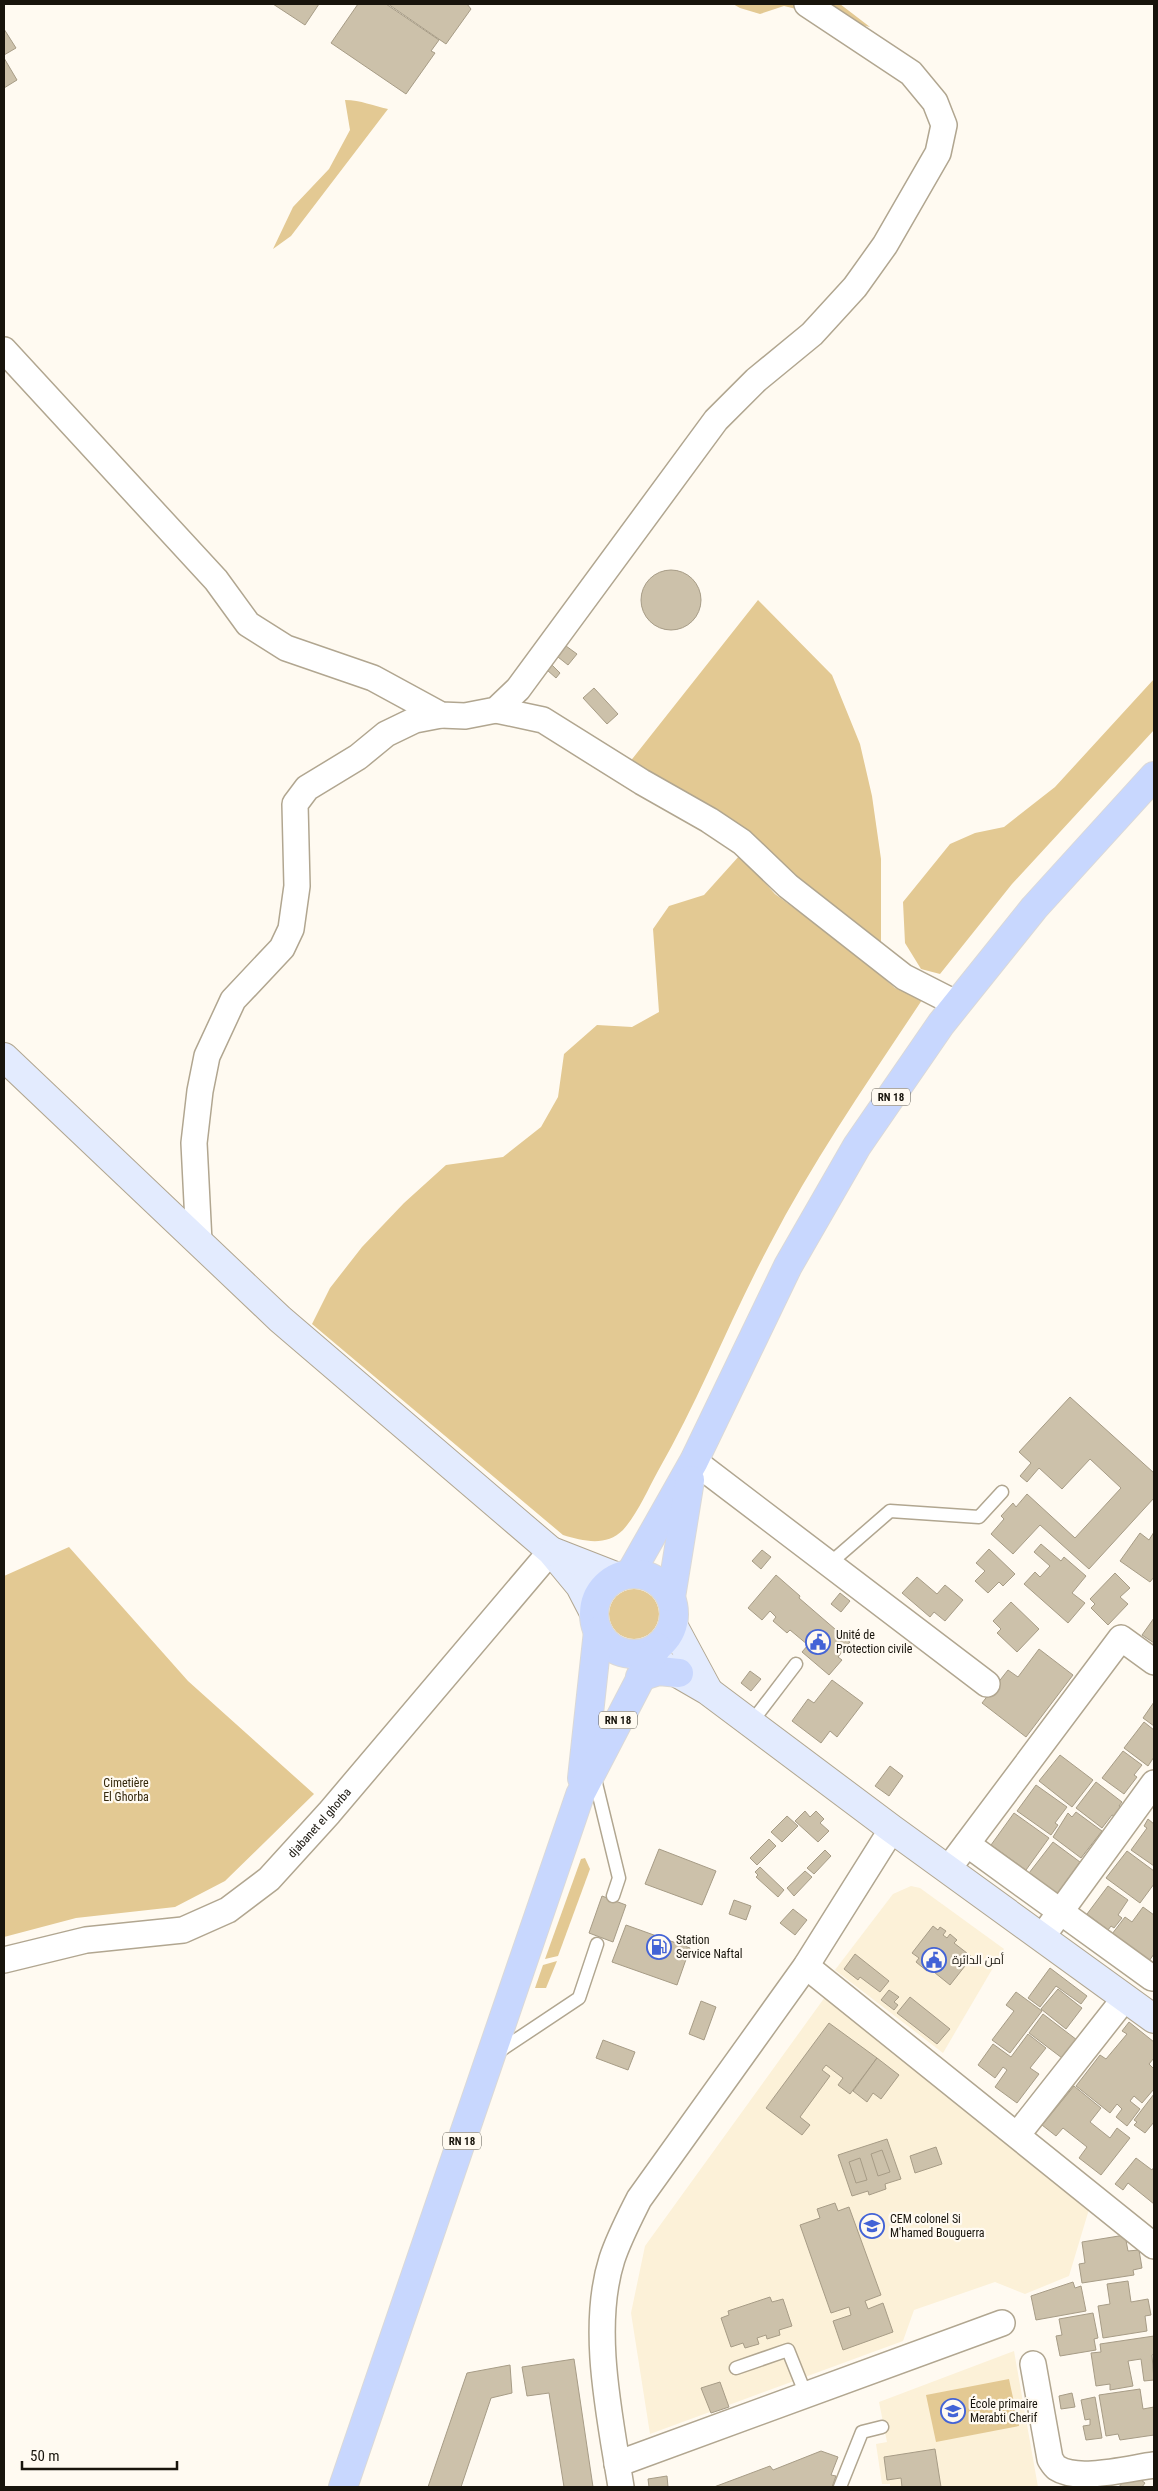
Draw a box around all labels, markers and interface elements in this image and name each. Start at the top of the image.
road number: RN 18 [872,1088,910,1106]
place label: Unité de Protection civile [836,1628,913,1656]
public building icon: Unité de Protection civile [805,1629,831,1655]
road number: RN 18 [599,1712,637,1728]
park label: Cimetière El Ghorba [103,1776,149,1804]
street label: djabanet el ghorba [285,1785,354,1860]
place label: Station Service Naftal [676,1933,742,1961]
fuel station icon: Station Service Naftal [646,1934,672,1960]
public building icon: أمن الدائرة [921,1947,947,1973]
place label: أمن الدائرة [952,1952,1004,1967]
road number: RN 18 [443,2132,481,2150]
place label: CEM colonel Si M'hamed Bouguerra [890,2212,985,2240]
school or university icon: CEM colonel Si M'hamed Bouguerra [859,2213,885,2239]
place label: École primaire Merabti Cherif [970,2396,1038,2425]
school or university icon: École primaire Merabti Cherif [940,2398,966,2424]
scale bar [22,2438,178,2470]
text: 50 m [30,2447,60,2465]

